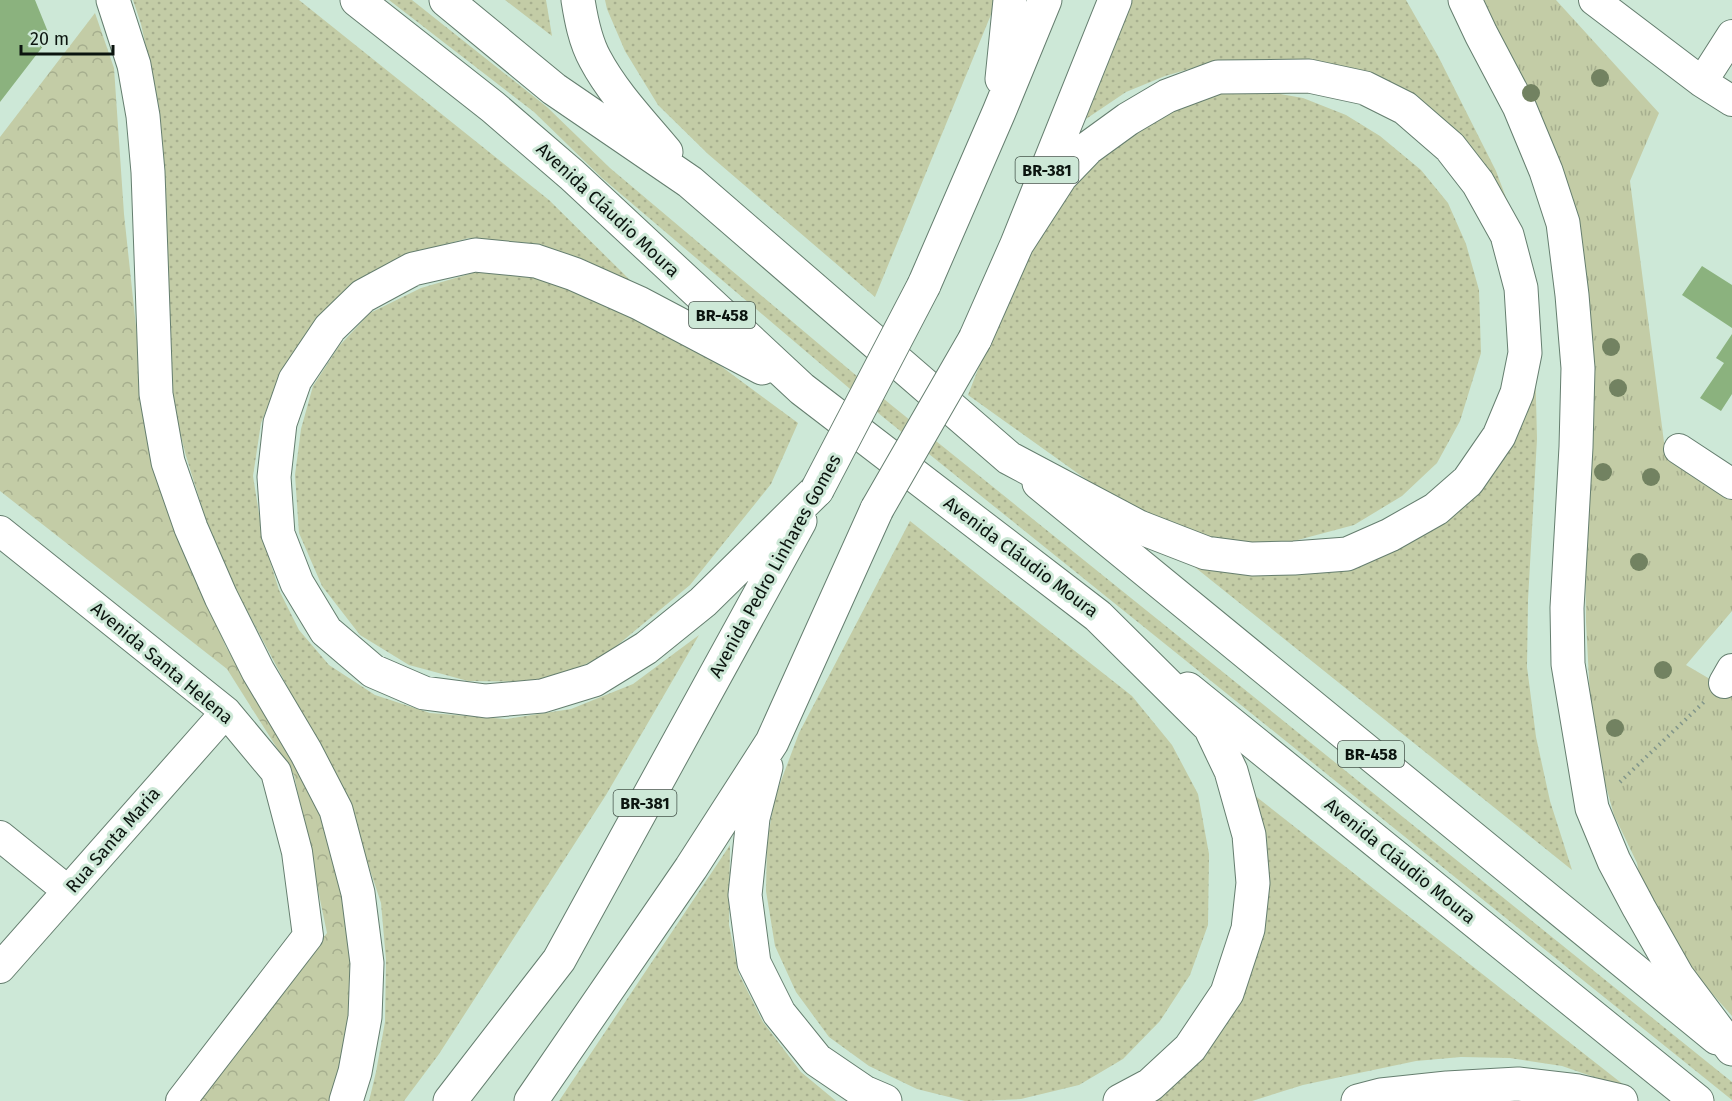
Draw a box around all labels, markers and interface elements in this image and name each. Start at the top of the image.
scale bar [21,18,112,56]
text: 20 m [30,28,69,50]
street label: Avenida Cláudio Moura [532,138,684,282]
road number: BR-381 [1016,157,1078,183]
road number: BR-458 [689,302,755,328]
street label: Avenida Pedro Linhares Gomes [704,451,846,681]
street label: Avenida Cláudio Moura [940,492,1102,622]
street label: Avenida Santa Helena [87,597,237,729]
road number: BR-458 [1338,741,1404,767]
street label: Rua Santa Maria [61,783,165,897]
road number: BR-381 [614,790,676,816]
street label: Avenida Cláudio Moura [1320,793,1480,929]

